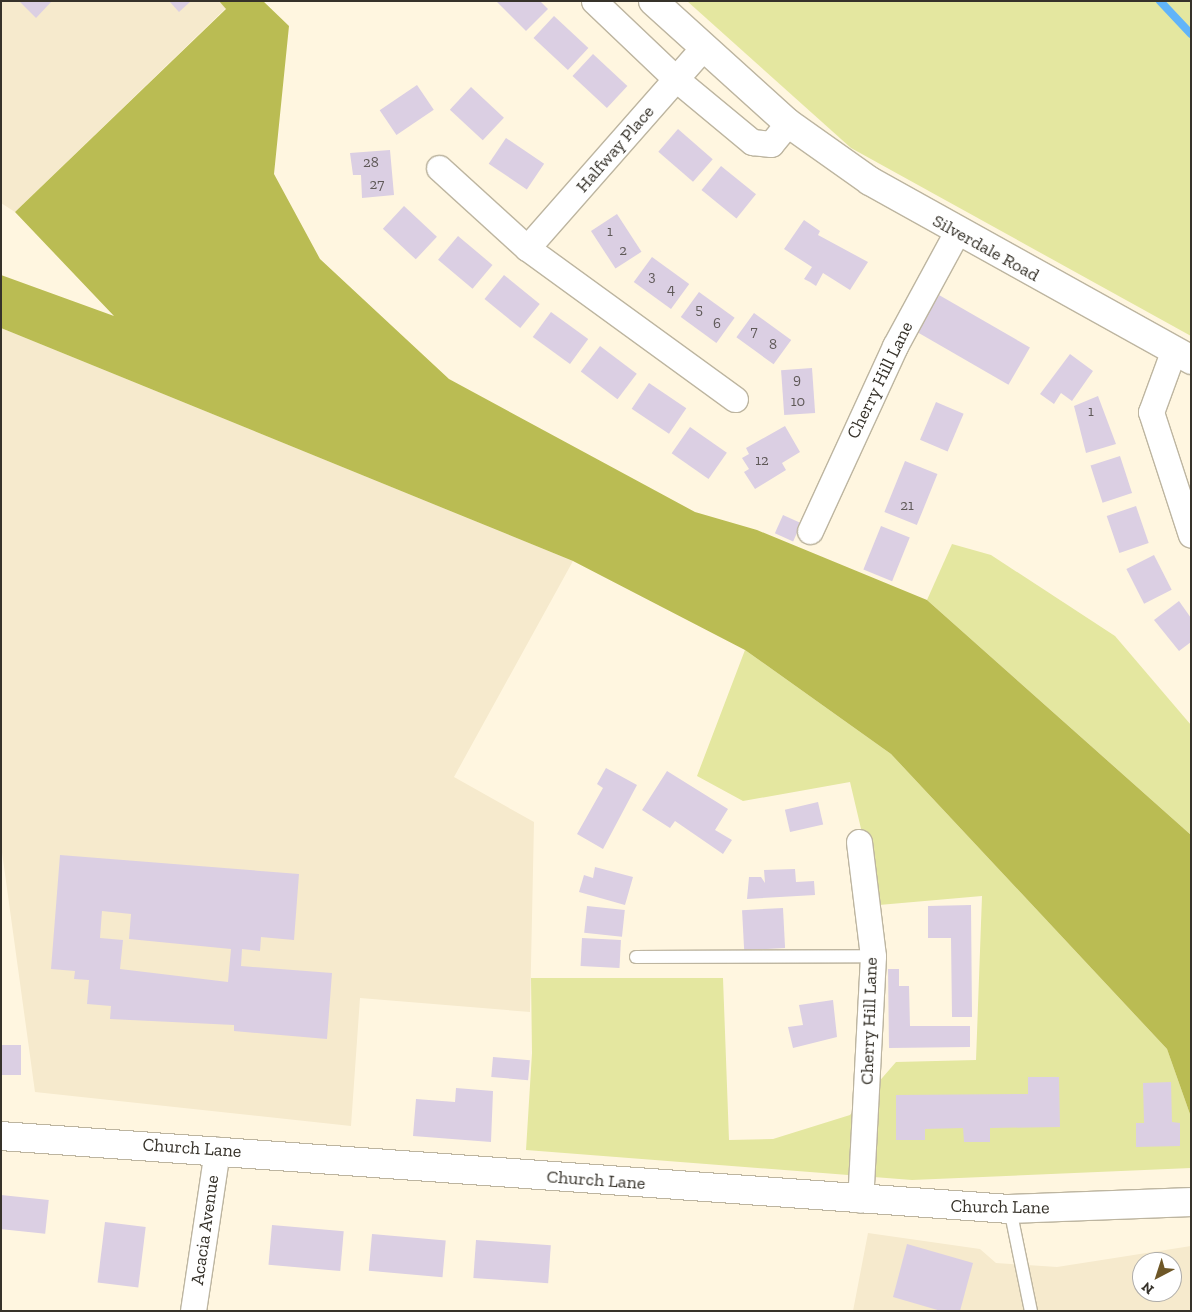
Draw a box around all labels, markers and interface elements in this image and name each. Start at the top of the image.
street label: Halfway Place [571,101,659,197]
house number: 28 [363,154,379,172]
house number: 27 [370,176,384,194]
street label: Silverdale Road [929,210,1043,286]
house number: 1 [607,223,613,241]
house number: 2 [619,242,627,260]
house number: 3 [648,268,656,286]
house number: 4 [667,281,675,299]
house number: 5 [695,301,703,319]
house number: 6 [713,315,721,333]
street label: Cherry Hill Lane [842,318,918,442]
house number: 7 [750,323,758,341]
house number: 8 [769,336,777,354]
house number: 9 [793,371,801,389]
house number: 10 [791,393,805,411]
house number: 1 [1088,403,1094,421]
house number: 12 [755,452,769,470]
house number: 21 [900,497,914,515]
street label: Cherry Hill Lane [856,957,882,1085]
street label: Church Lane [142,1134,242,1162]
street label: Church Lane [546,1166,646,1194]
street label: Acacia Avenue [187,1173,223,1287]
street label: Church Lane [950,1195,1050,1219]
north arrow [1132,1252,1182,1302]
text: N [1138,1278,1157,1298]

